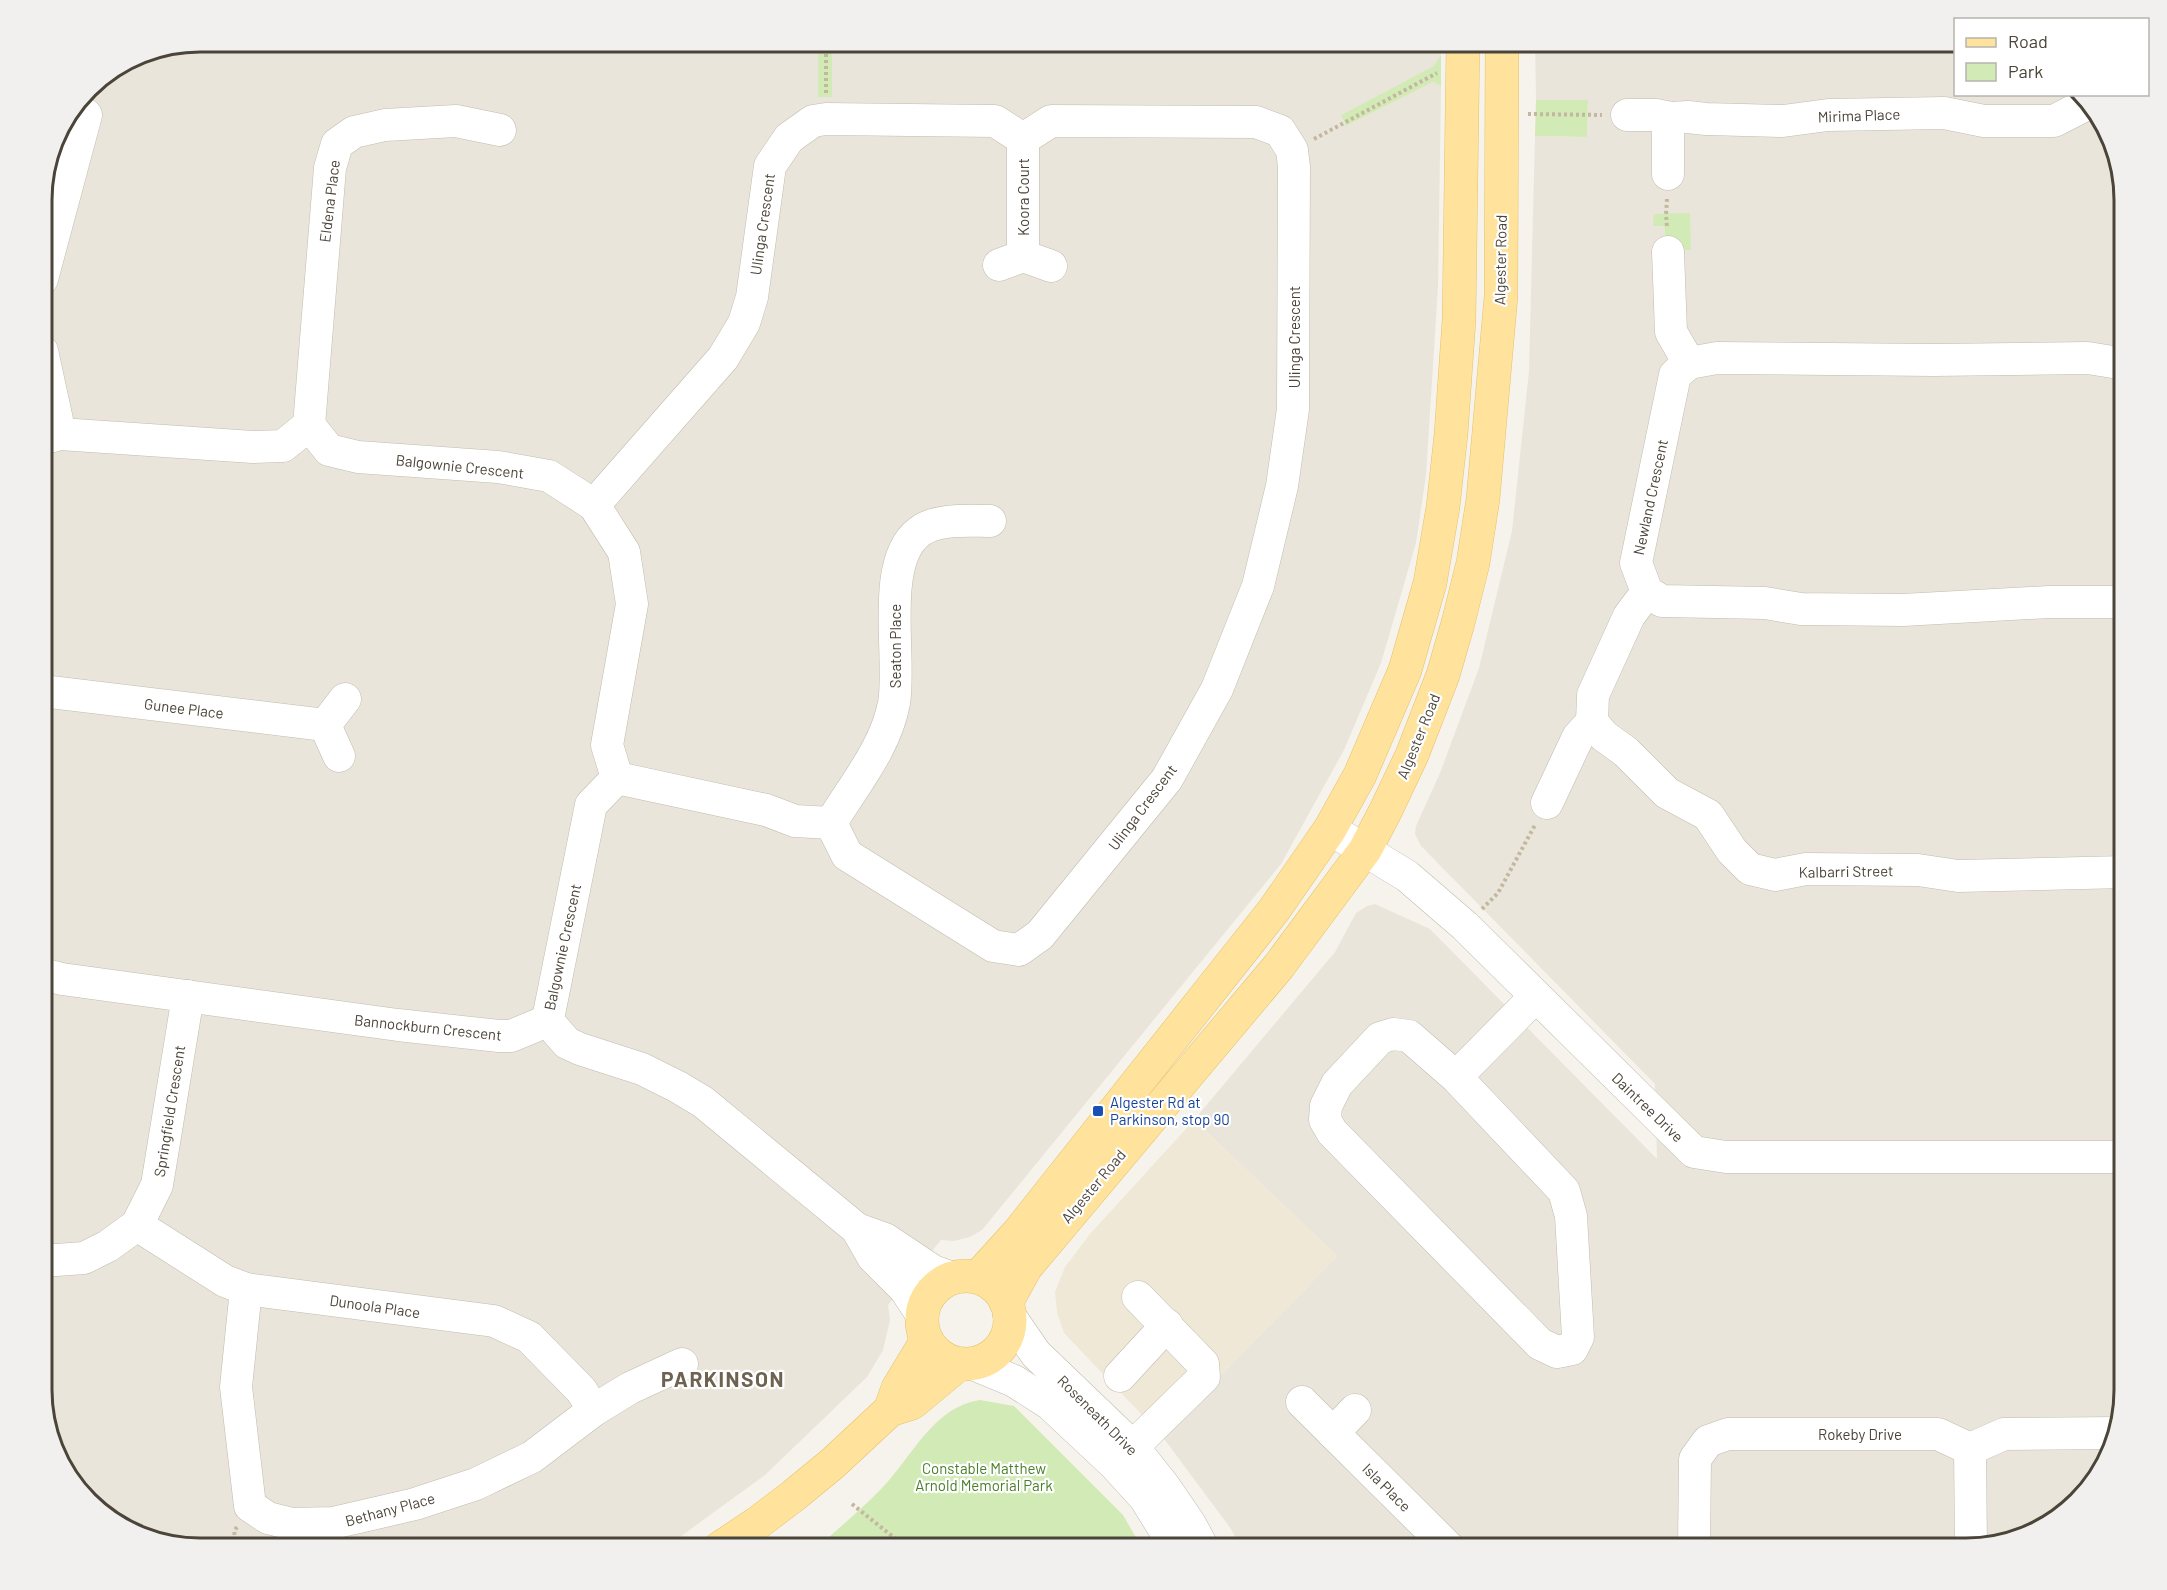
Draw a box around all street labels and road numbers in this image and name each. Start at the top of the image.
street label: Mirima Place [1817,105,1901,125]
street label: Koora Court [1014,158,1032,236]
street label: Eldena Place [315,159,343,243]
street label: Ulinga Crescent [746,172,778,276]
street label: Algester Road [1490,215,1510,305]
street label: Ulinga Crescent [1285,286,1303,388]
street label: Newland Crescent [1629,437,1671,557]
street label: Balgownie Crescent [395,450,525,482]
street label: Seaton Place [886,604,904,688]
street label: Algester Road [1393,691,1443,781]
street label: Gunee Place [143,694,225,722]
street label: Ulinga Crescent [1104,761,1180,853]
street label: Kalbarri Street [1798,861,1894,881]
street label: Balgownie Crescent [540,882,584,1012]
street label: Bannockburn Crescent [353,1010,503,1044]
street label: Springfield Crescent [150,1044,188,1178]
street label: Daintree Drive [1609,1069,1687,1145]
street label: Algester Road [1057,1146,1129,1226]
street label: Dunoola Place [329,1291,421,1321]
street label: Roseneath Drive [1054,1371,1142,1459]
street label: Rokeby Drive [1818,1425,1902,1443]
street label: Isla Place [1359,1459,1415,1515]
street label: Bethany Place [343,1488,437,1530]

